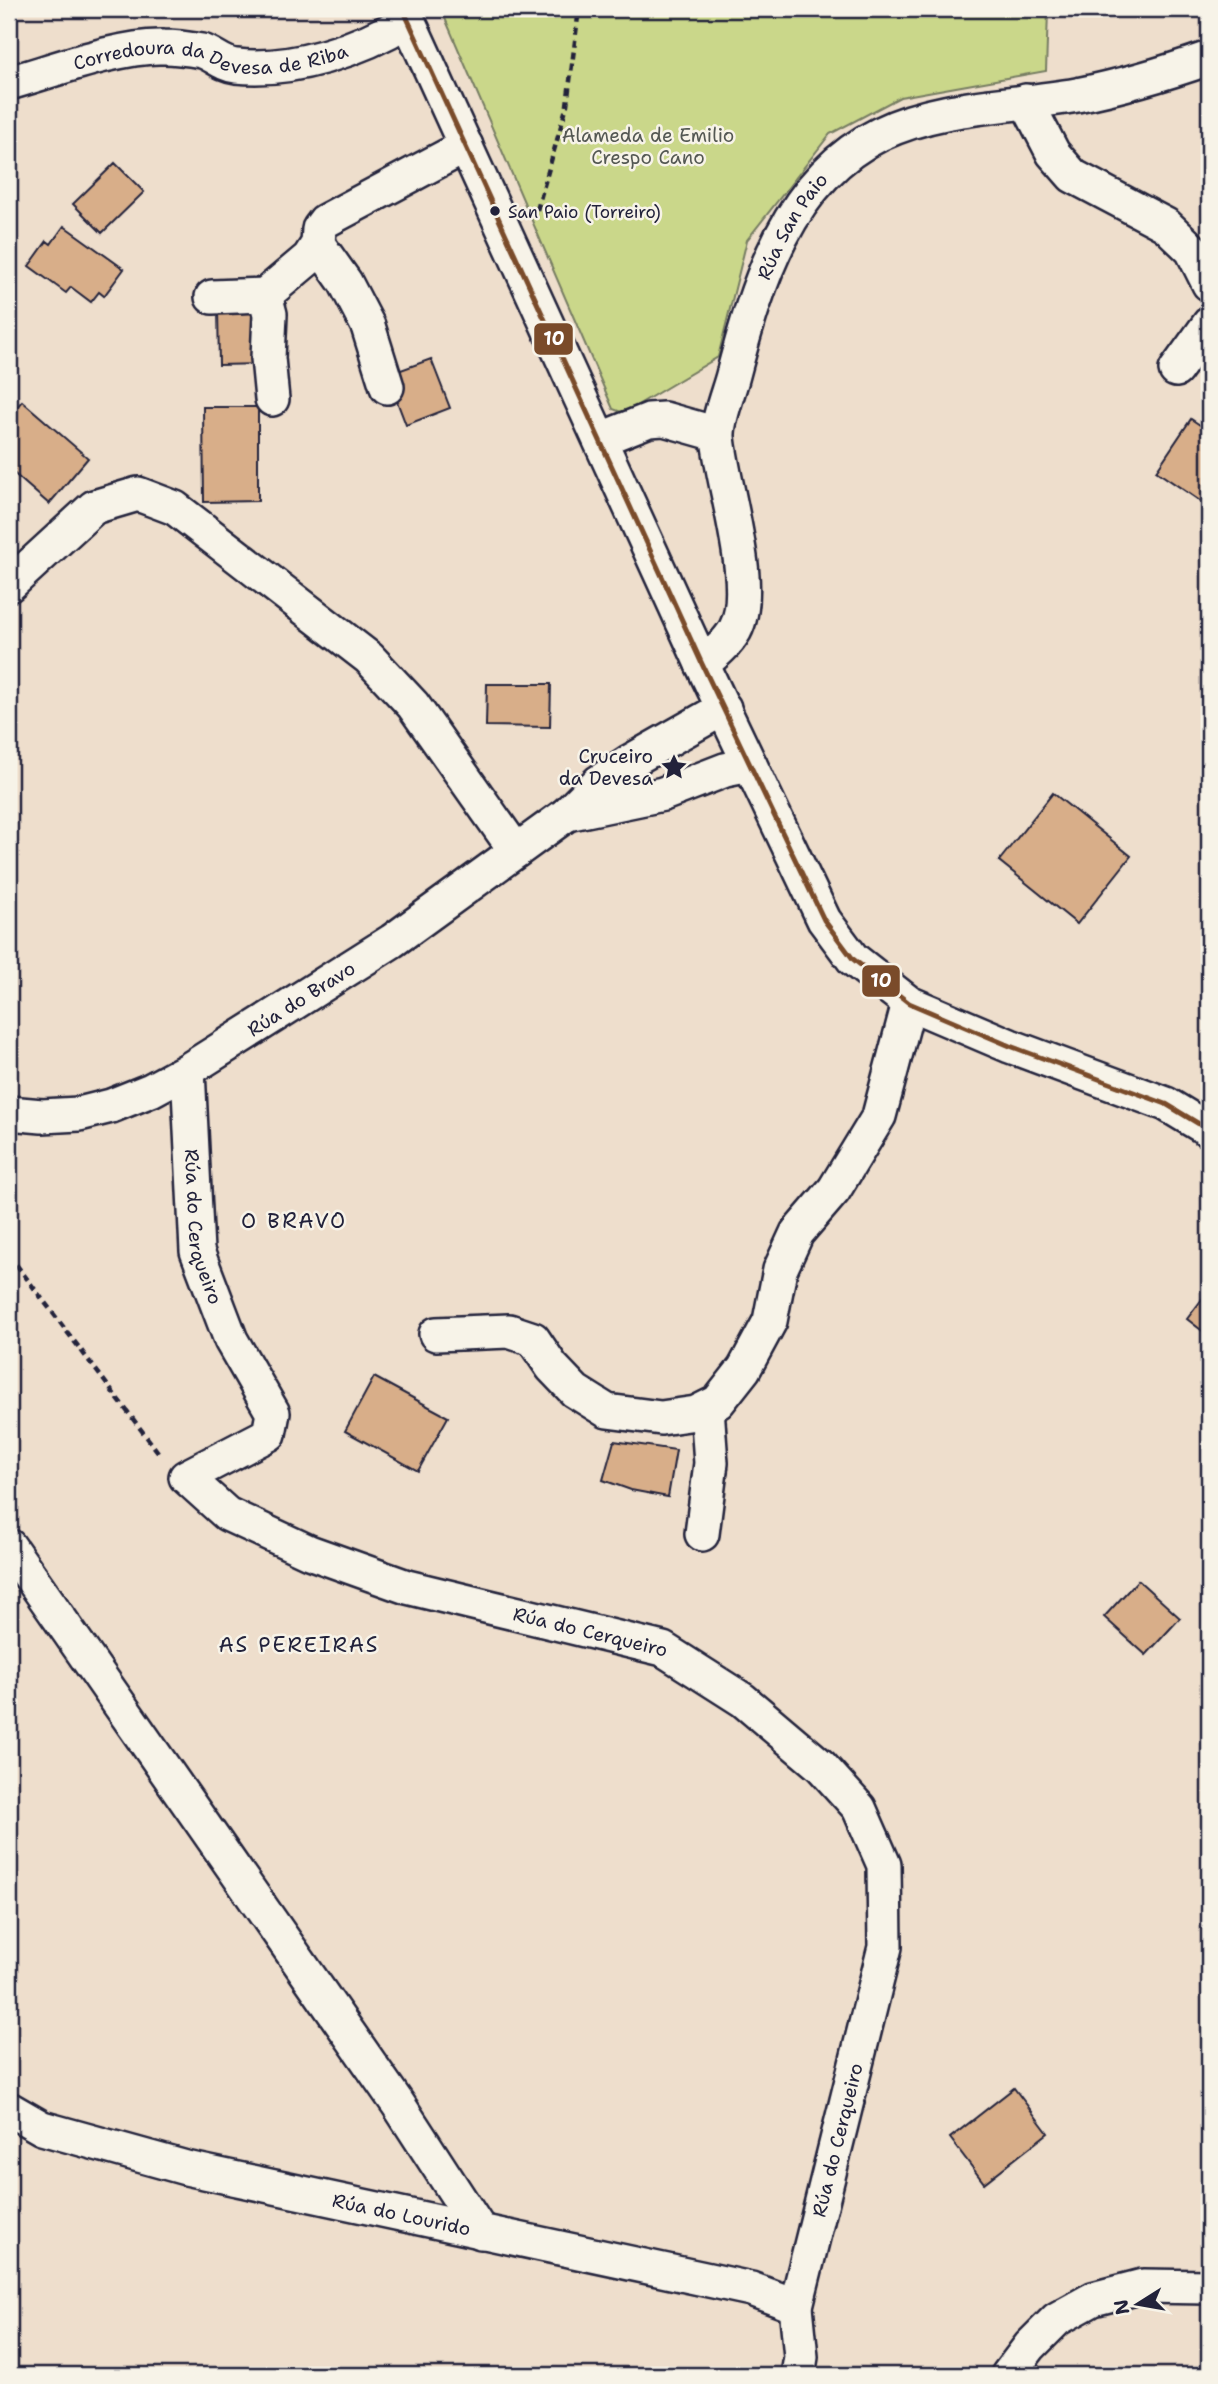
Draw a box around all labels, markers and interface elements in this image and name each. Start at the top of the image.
street label: Corredoura da Devesa de Riba [70,35,351,80]
park label: Alameda de Emilio Crespo Cano [562,123,734,170]
street label: Rúa San Paio [751,168,833,284]
place label: San Paio (Torreiro) [508,201,661,223]
marker: San Paio (Torreiro) [488,204,502,218]
line badge: 10 [533,322,574,356]
text: 10 [543,326,565,351]
place label: Cruceiro da Devesa [559,744,653,791]
place icon: Cruceiro da Devesa [659,752,689,782]
street label: Rúa do Bravo [243,956,360,1042]
line badge: 10 [861,964,901,998]
text: 10 [870,968,892,993]
street label: Rúa do Cerqueiro [179,1148,228,1308]
district label: O BRAVO [241,1207,347,1235]
street label: Rúa do Cerqueiro [511,1601,670,1663]
district label: AS PEREIRAS [219,1631,379,1659]
street label: Rúa do Cerqueiro [806,2060,869,2220]
street label: Rúa do Lourido [330,2188,473,2242]
north arrow [1102,2268,1172,2338]
text: N [1108,2297,1136,2317]

